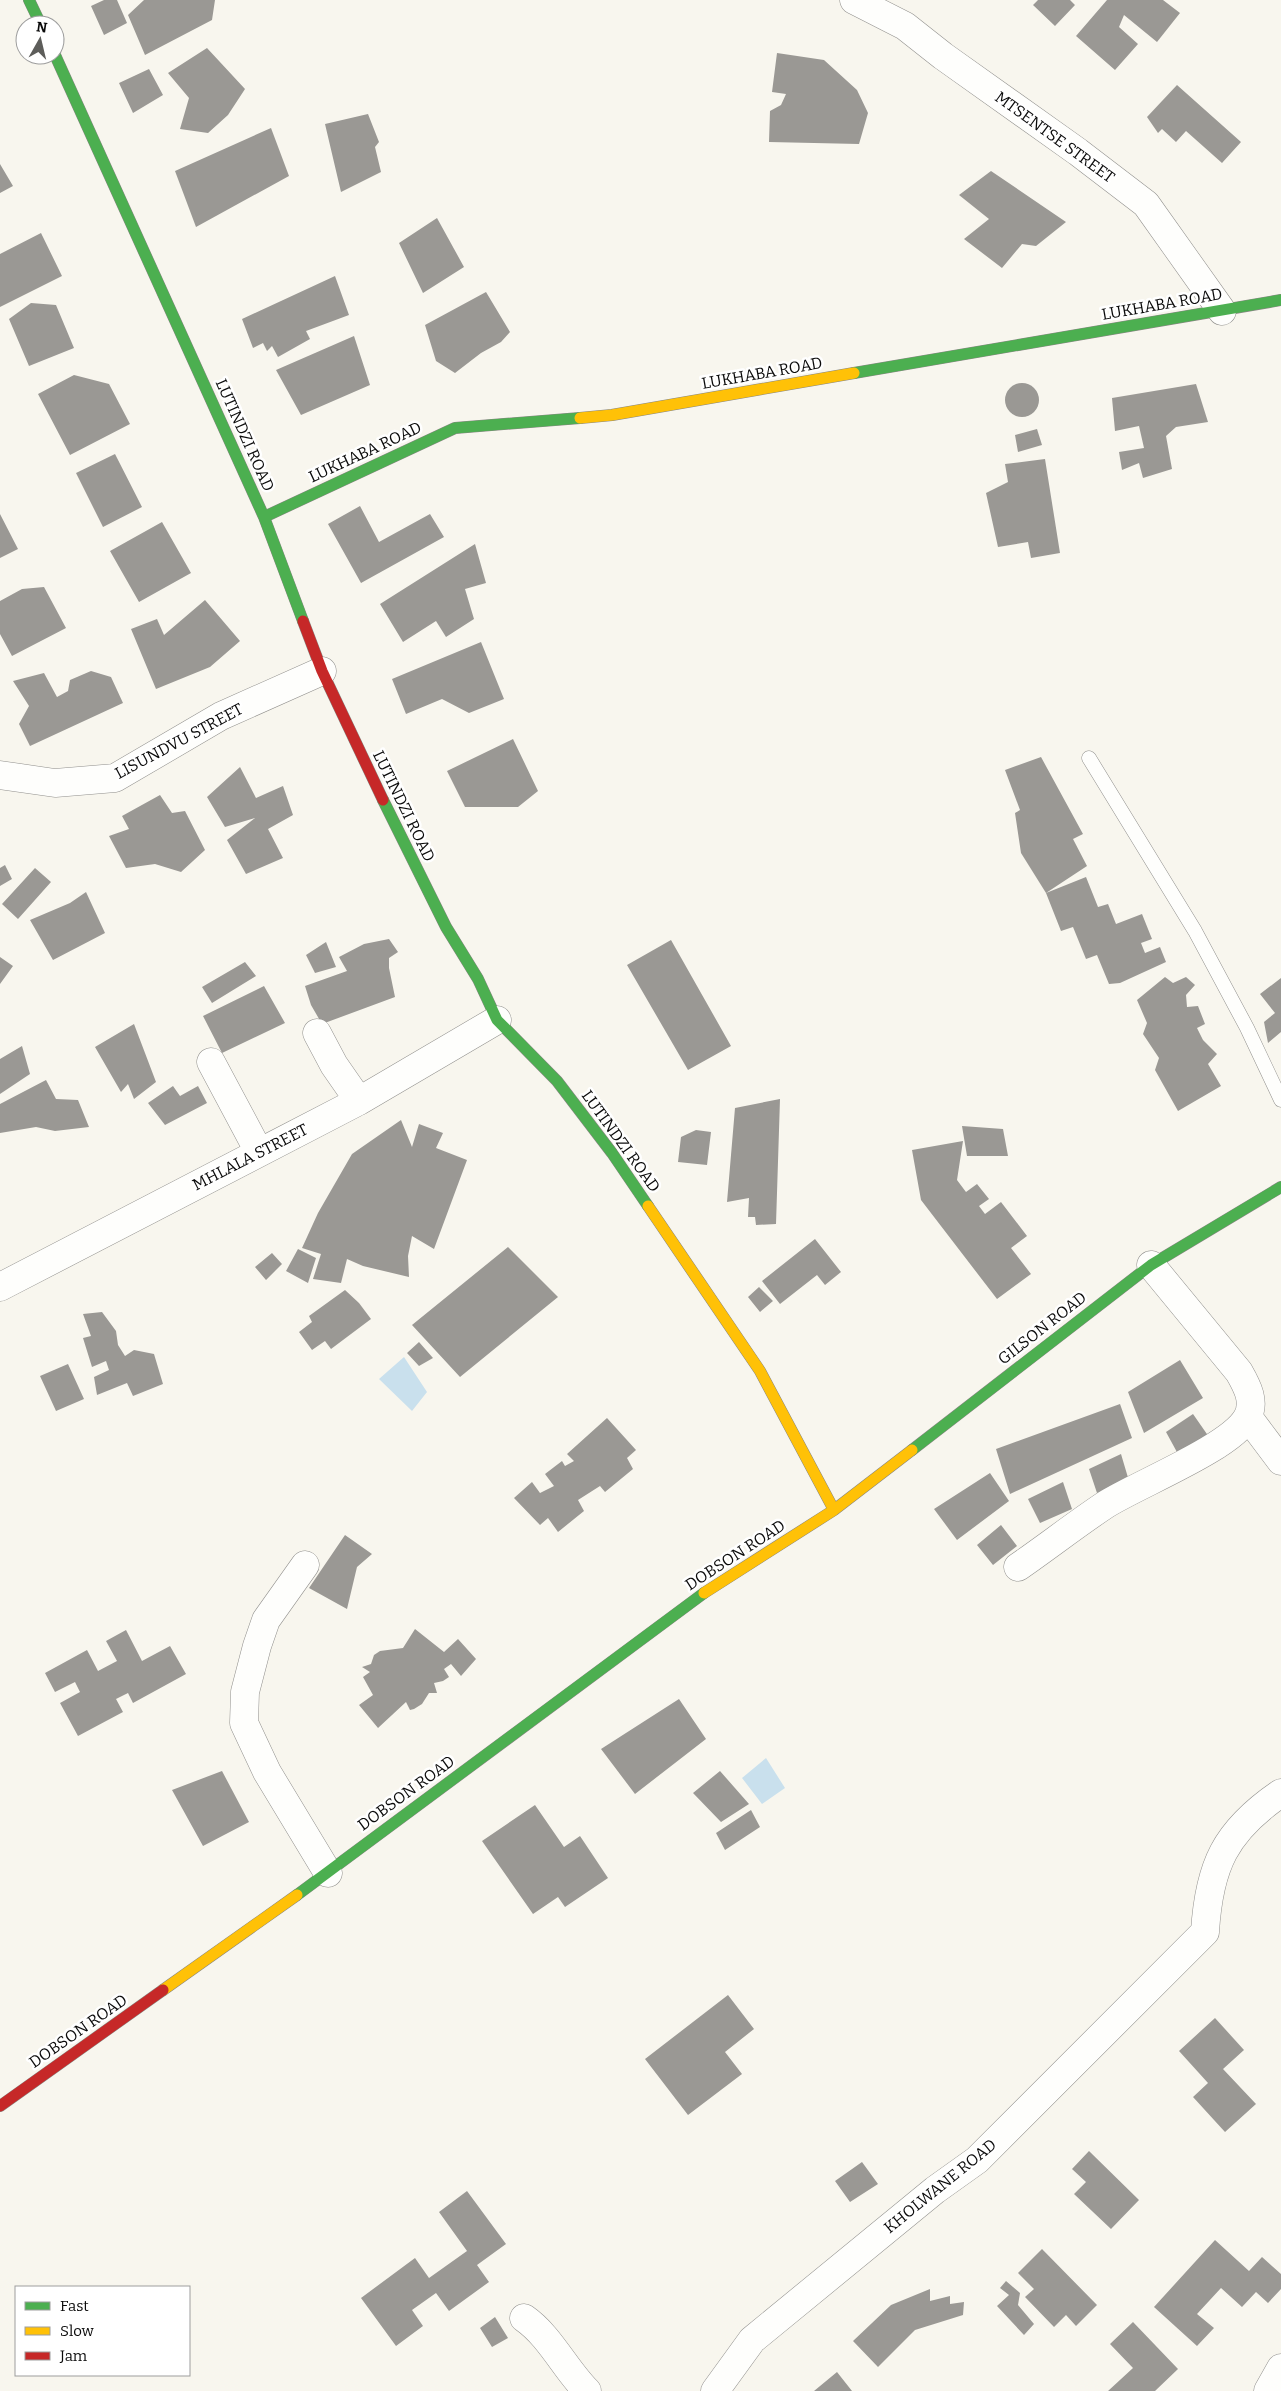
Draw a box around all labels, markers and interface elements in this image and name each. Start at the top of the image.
north arrow [15,15,65,65]
text: N [35,18,48,37]
street label: MTSENTSE STREET [992,87,1118,187]
street label: LUKHABA ROAD [1100,284,1224,324]
street label: LUKHABA ROAD [700,353,824,393]
street label: LUTINDZI ROAD [212,376,278,494]
street label: LUKHABA ROAD [306,418,424,486]
street label: LISUNDVU STREET [112,699,246,783]
street label: LUTINDZI ROAD [369,747,439,865]
street label: LUTINDZI ROAD [578,1086,664,1196]
street label: MHLALA STREET [189,1120,311,1194]
street label: GILSON ROAD [994,1288,1090,1368]
street label: DOBSON ROAD [682,1516,788,1594]
street label: DOBSON ROAD [354,1751,458,1835]
street label: DOBSON ROAD [25,1990,131,2072]
street label: KHOLWANE ROAD [880,2135,1000,2237]
legend [15,2286,190,2376]
text: Fast [60,2297,89,2315]
text: Slow [60,2322,95,2340]
text: Jam [59,2347,88,2365]

